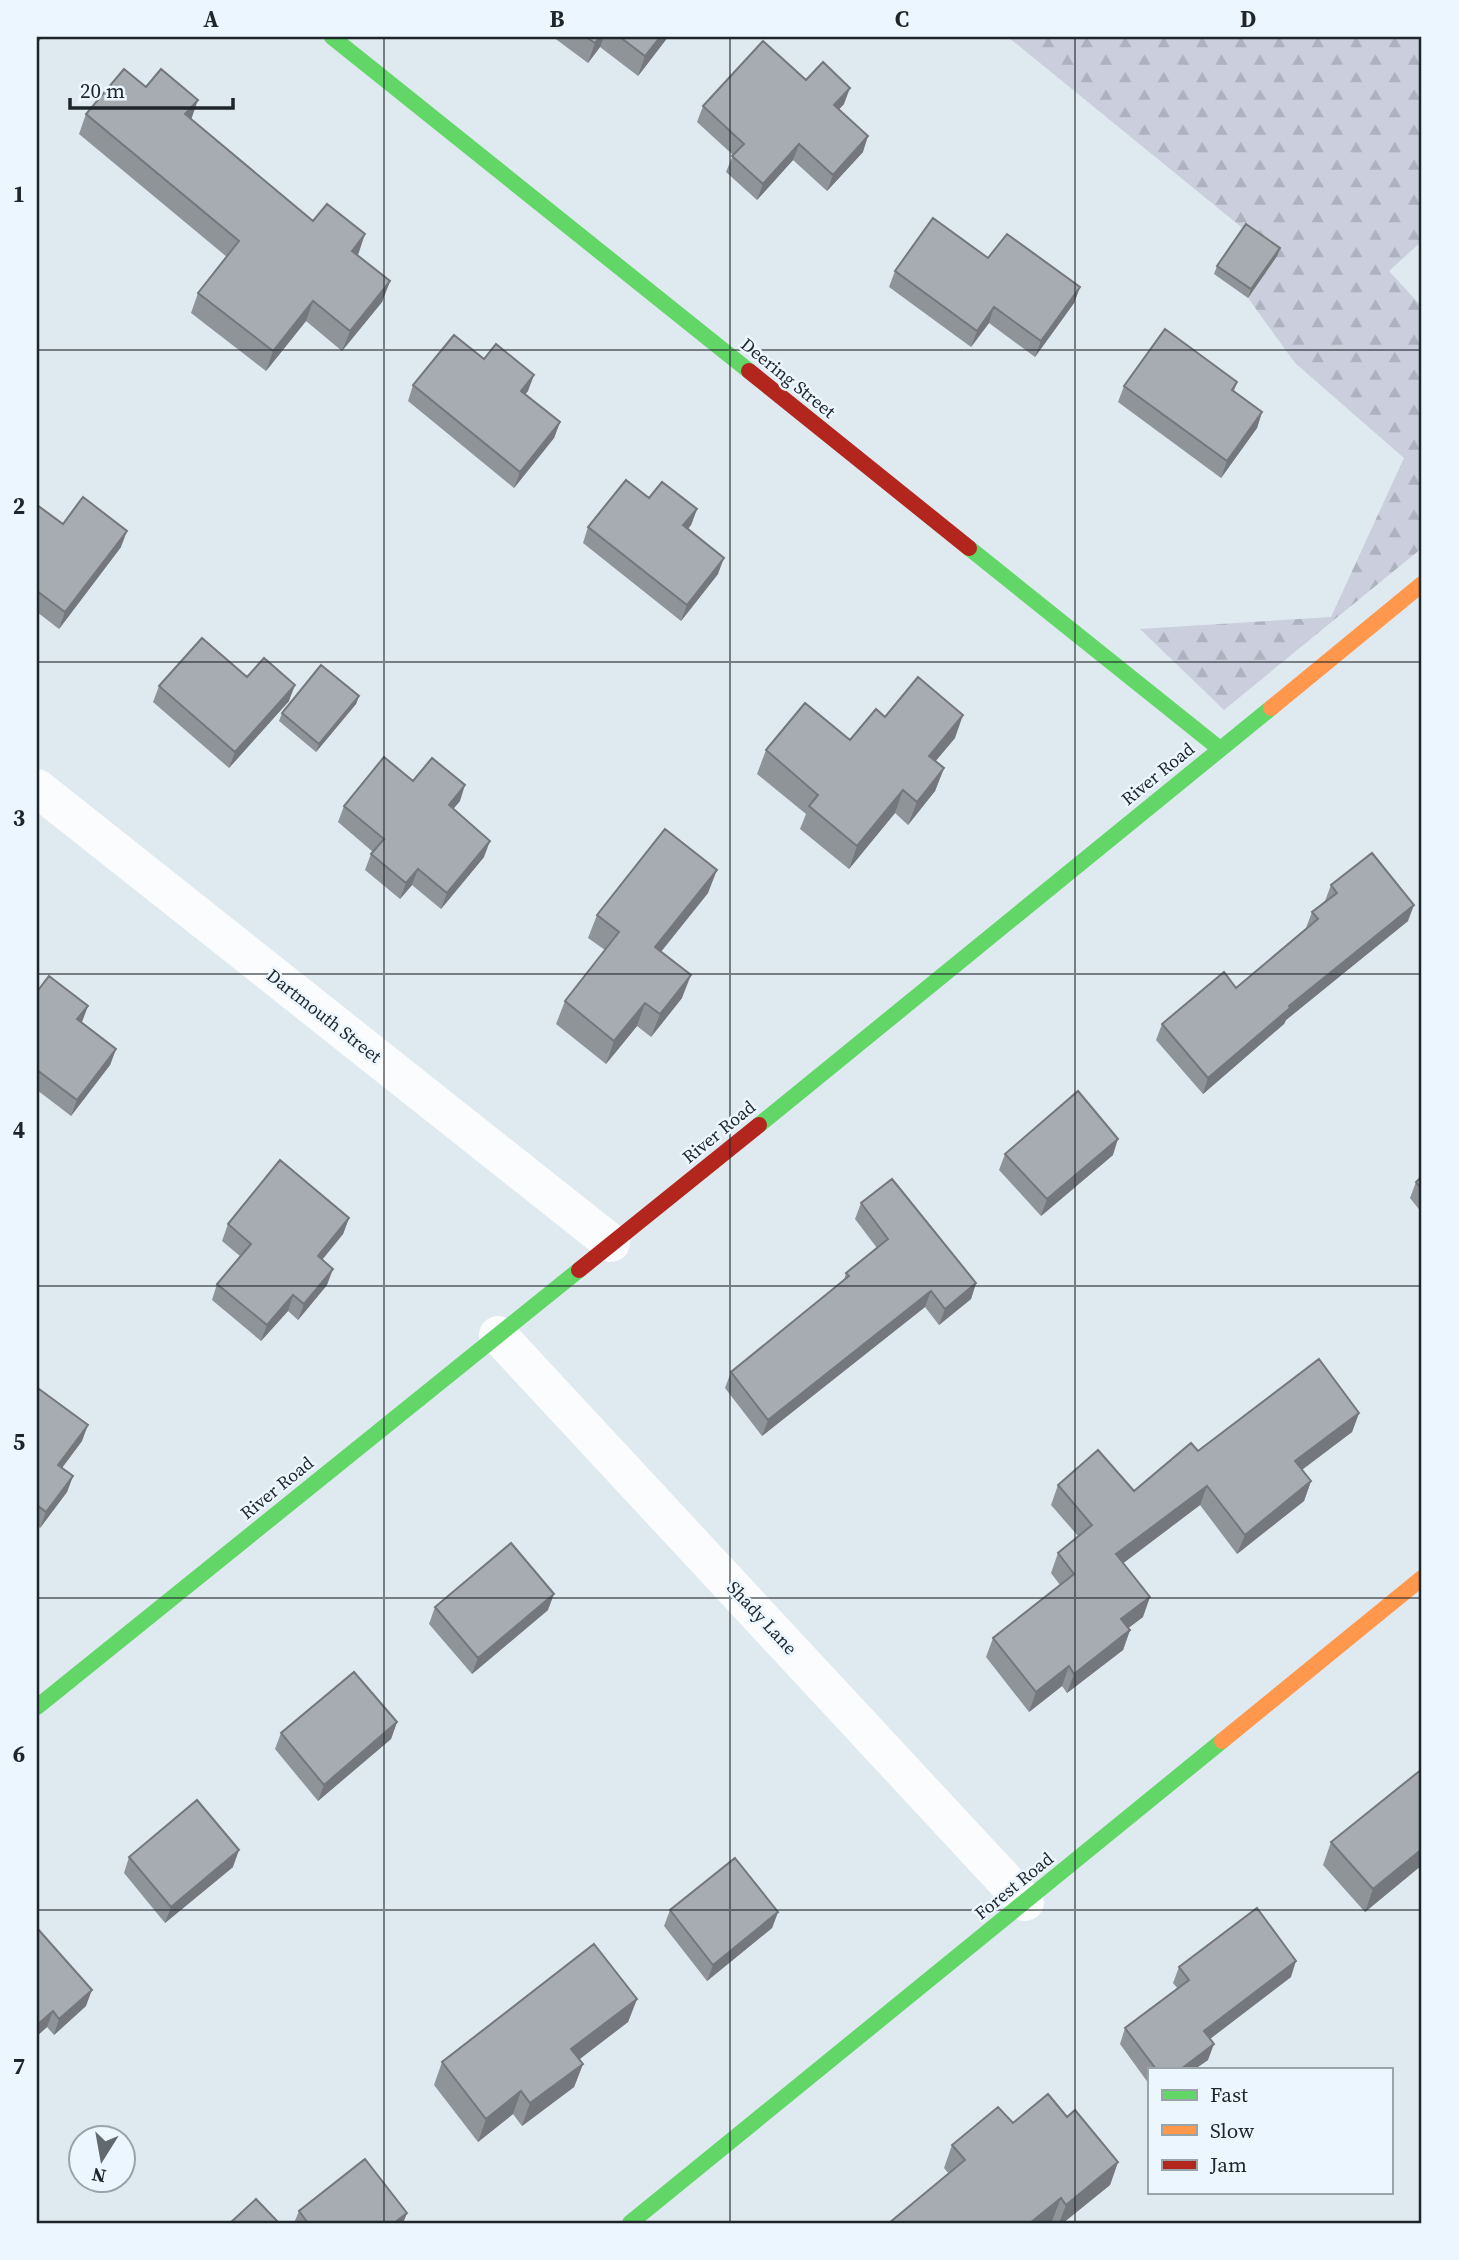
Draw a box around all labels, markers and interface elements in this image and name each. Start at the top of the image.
text: A [203,3,219,35]
text: B [550,3,565,35]
text: C [895,3,909,35]
text: D [1240,3,1256,35]
scale bar [70,66,233,110]
text: 20 m [80,76,125,105]
text: 1 [13,178,25,210]
street label: Deering Street [736,332,841,424]
text: 2 [13,490,25,522]
street label: River Road [1116,736,1199,811]
text: 3 [13,802,25,834]
street label: Dartmouth Street [262,963,387,1068]
street label: River Road [677,1094,760,1169]
text: 4 [13,1114,25,1146]
text: 5 [13,1426,25,1458]
street label: River Road [235,1450,318,1525]
street label: Shady Lane [722,1575,803,1660]
text: 6 [13,1738,25,1770]
street label: Forest Road [969,1846,1058,1925]
text: 7 [13,2050,25,2082]
legend [1148,2068,1392,2194]
text: Fast [1210,2080,1248,2109]
text: Slow [1210,2116,1254,2145]
north arrow [66,2124,136,2194]
text: Jam [1209,2150,1247,2179]
text: N [89,2162,108,2190]

